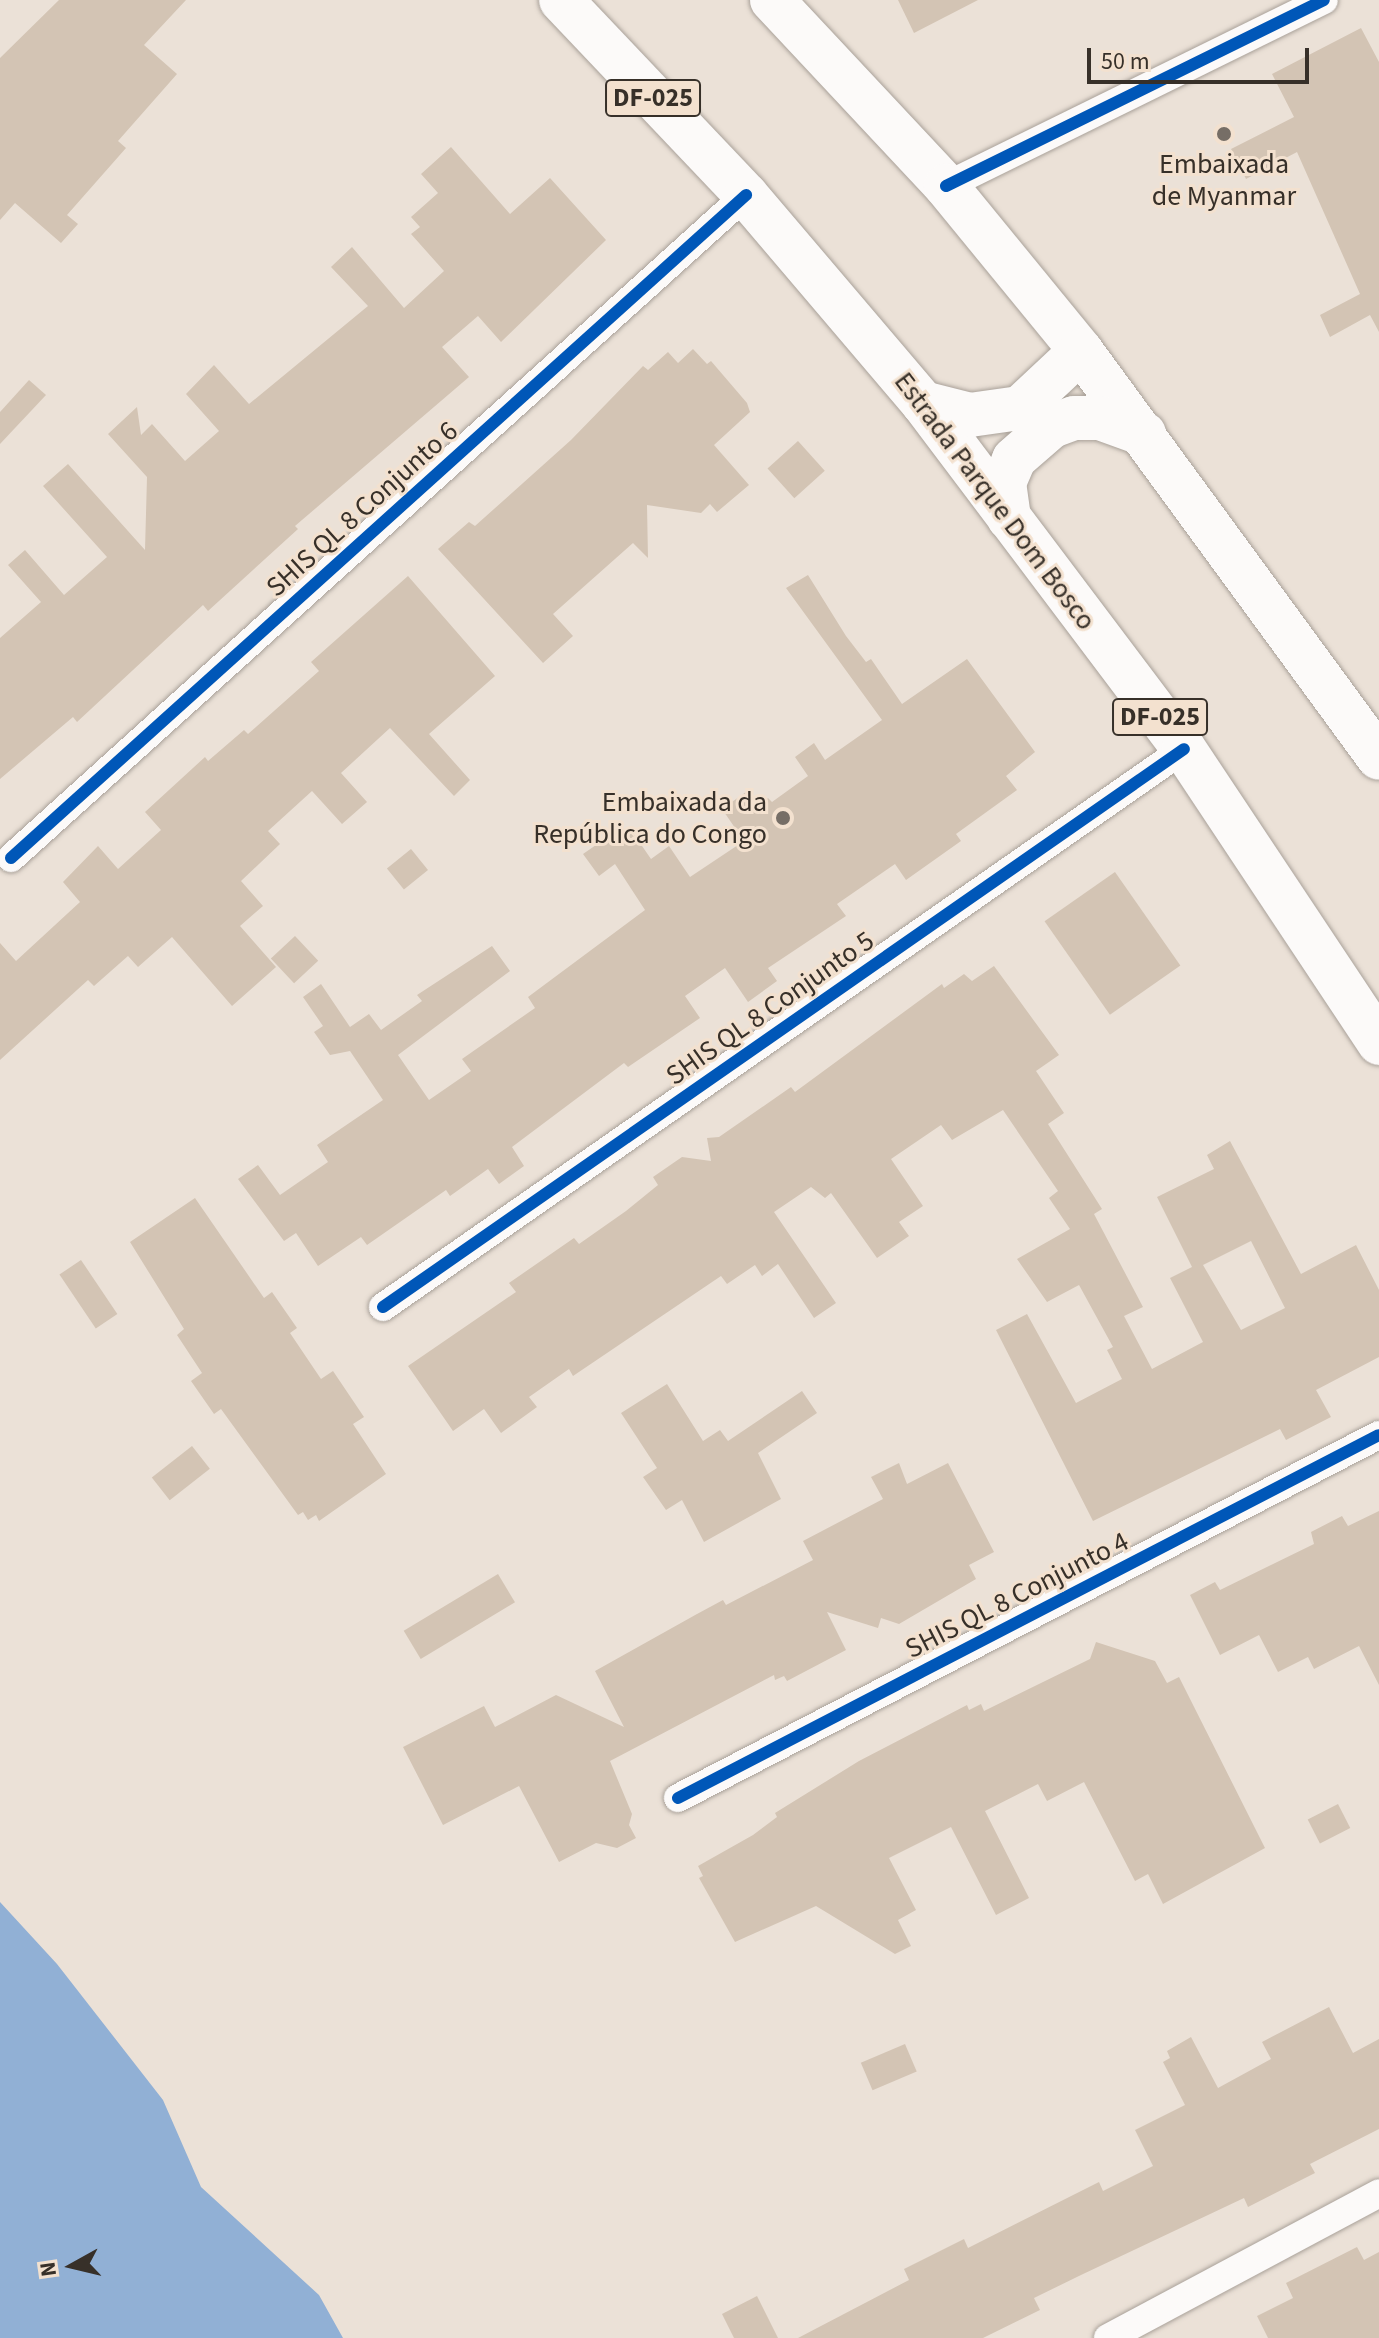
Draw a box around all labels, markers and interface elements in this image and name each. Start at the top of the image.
scale bar [1091,32,1313,82]
text: 50 m [1101,44,1150,79]
road number: DF-025 [605,76,701,120]
marker: Embaixada de Myanmar [1215,125,1233,143]
place label: Embaixada de Myanmar [1152,147,1296,213]
street label: Estrada Parque Dom Bosco [887,365,1103,637]
street label: SHIS QL 8 Conjunto 6 [259,414,465,604]
road number: DF-025 [1112,695,1208,739]
place label: Embaixada da República do Congo [533,785,767,851]
marker: Embaixada da República do Congo [774,809,792,827]
street label: SHIS QL 8 Conjunto 5 [660,924,880,1092]
street label: SHIS QL 8 Conjunto 4 [900,1524,1134,1666]
north arrow [32,2226,112,2306]
text: N [31,2260,65,2279]

